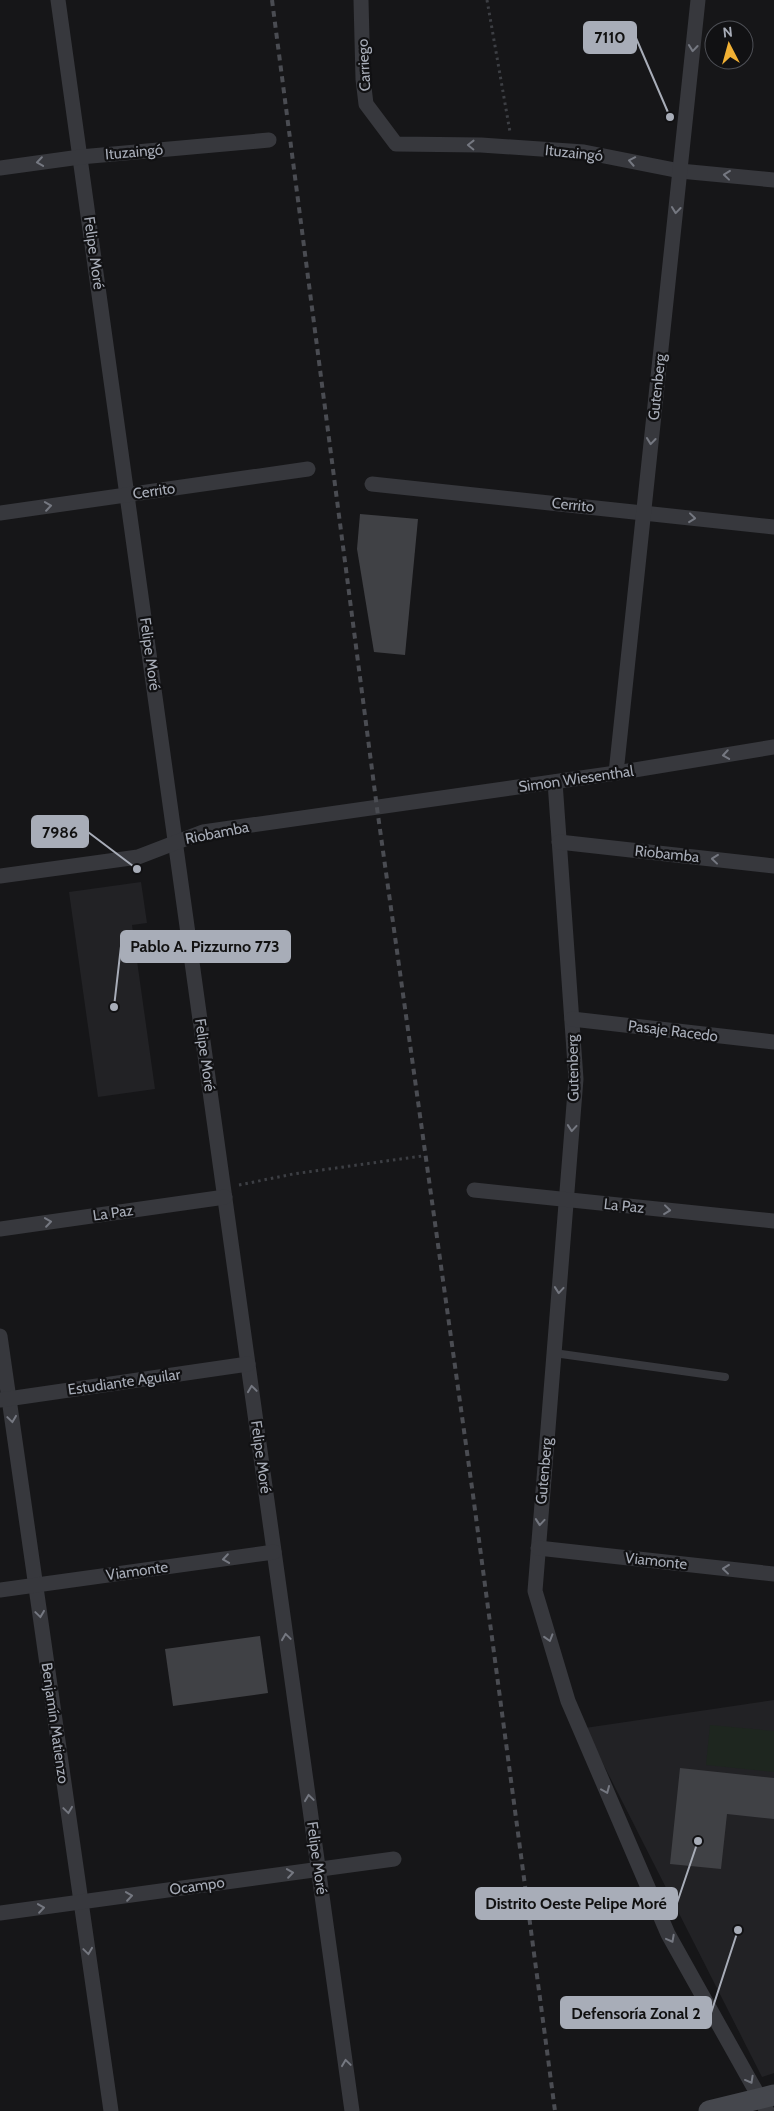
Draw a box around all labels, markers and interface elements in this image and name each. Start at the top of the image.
north arrow [704,20,754,70]
callout: 7110 [584,22,636,53]
text: N [722,23,734,42]
text: 7110 [594,28,626,47]
street label: Carriego [354,38,374,92]
one-way arrow [688,45,699,53]
street label: Ituzaingó [104,140,164,164]
one-way arrow [466,140,474,150]
street label: Ituzaingó [544,141,604,165]
one-way arrow [36,156,44,167]
one-way arrow [628,157,636,167]
one-way arrow [723,170,731,181]
one-way arrow [671,206,682,214]
street label: Felipe Moré [80,215,108,291]
street label: Gutenberg [645,352,670,421]
one-way arrow [646,438,657,446]
street label: Cerrito [132,479,176,503]
street label: Cerrito [551,494,595,516]
one-way arrow [45,501,53,512]
one-way arrow [688,512,696,523]
street label: Felipe Moré [136,616,164,692]
one-way arrow [722,750,730,760]
street label: Simon Wiesenthal [517,762,635,796]
callout: 7986 [32,816,88,847]
street label: Riobamba [184,818,251,848]
text: 7986 [42,823,78,842]
street label: Riobamba [634,842,701,866]
one-way arrow [711,854,719,865]
callout: Pablo A. Pizzurno 773 [121,931,290,962]
text: Pablo A. Pizzurno 773 [130,937,280,956]
street label: Felipe Moré [191,1017,219,1093]
street label: Pasaje Racedo [627,1017,719,1045]
street label: Gutenberg [563,1034,583,1102]
one-way arrow [567,1124,578,1132]
street label: La Paz [603,1195,645,1217]
street label: La Paz [92,1201,134,1225]
one-way arrow [664,1204,672,1215]
one-way arrow [45,1217,53,1228]
one-way arrow [554,1286,565,1294]
street label: Estudiante Aguilar [67,1365,182,1399]
one-way arrow [247,1385,258,1393]
one-way arrow [6,1415,17,1423]
street label: Felipe Moré [247,1419,275,1495]
street label: Gutenberg [532,1436,556,1505]
one-way arrow [535,1518,546,1526]
street label: Viamonte [624,1549,688,1573]
one-way arrow [222,1553,230,1564]
street label: Viamonte [105,1558,170,1584]
one-way arrow [721,1564,729,1575]
one-way arrow [34,1610,45,1618]
one-way arrow [281,1632,292,1640]
one-way arrow [543,1633,553,1642]
street label: Benjamín Matienzo [38,1661,72,1785]
one-way arrow [599,1785,610,1794]
one-way arrow [304,1793,314,1802]
one-way arrow [62,1806,73,1814]
street label: Felipe Moré [303,1820,331,1896]
one-way arrow [287,1868,295,1879]
street label: Ocampo [168,1873,226,1899]
callout: Distrito Oeste Pelipe Moré [476,1888,677,1919]
one-way arrow [125,1891,134,1901]
text: Distrito Oeste Pelipe Moré [485,1894,667,1913]
one-way arrow [37,1903,45,1914]
one-way arrow [665,1933,675,1942]
one-way arrow [82,1947,93,1955]
callout: Defensoría Zonal 2 [561,1997,711,2028]
text: Defensoría Zonal 2 [571,2004,701,2023]
one-way arrow [341,2058,351,2067]
one-way arrow [744,2075,754,2084]

